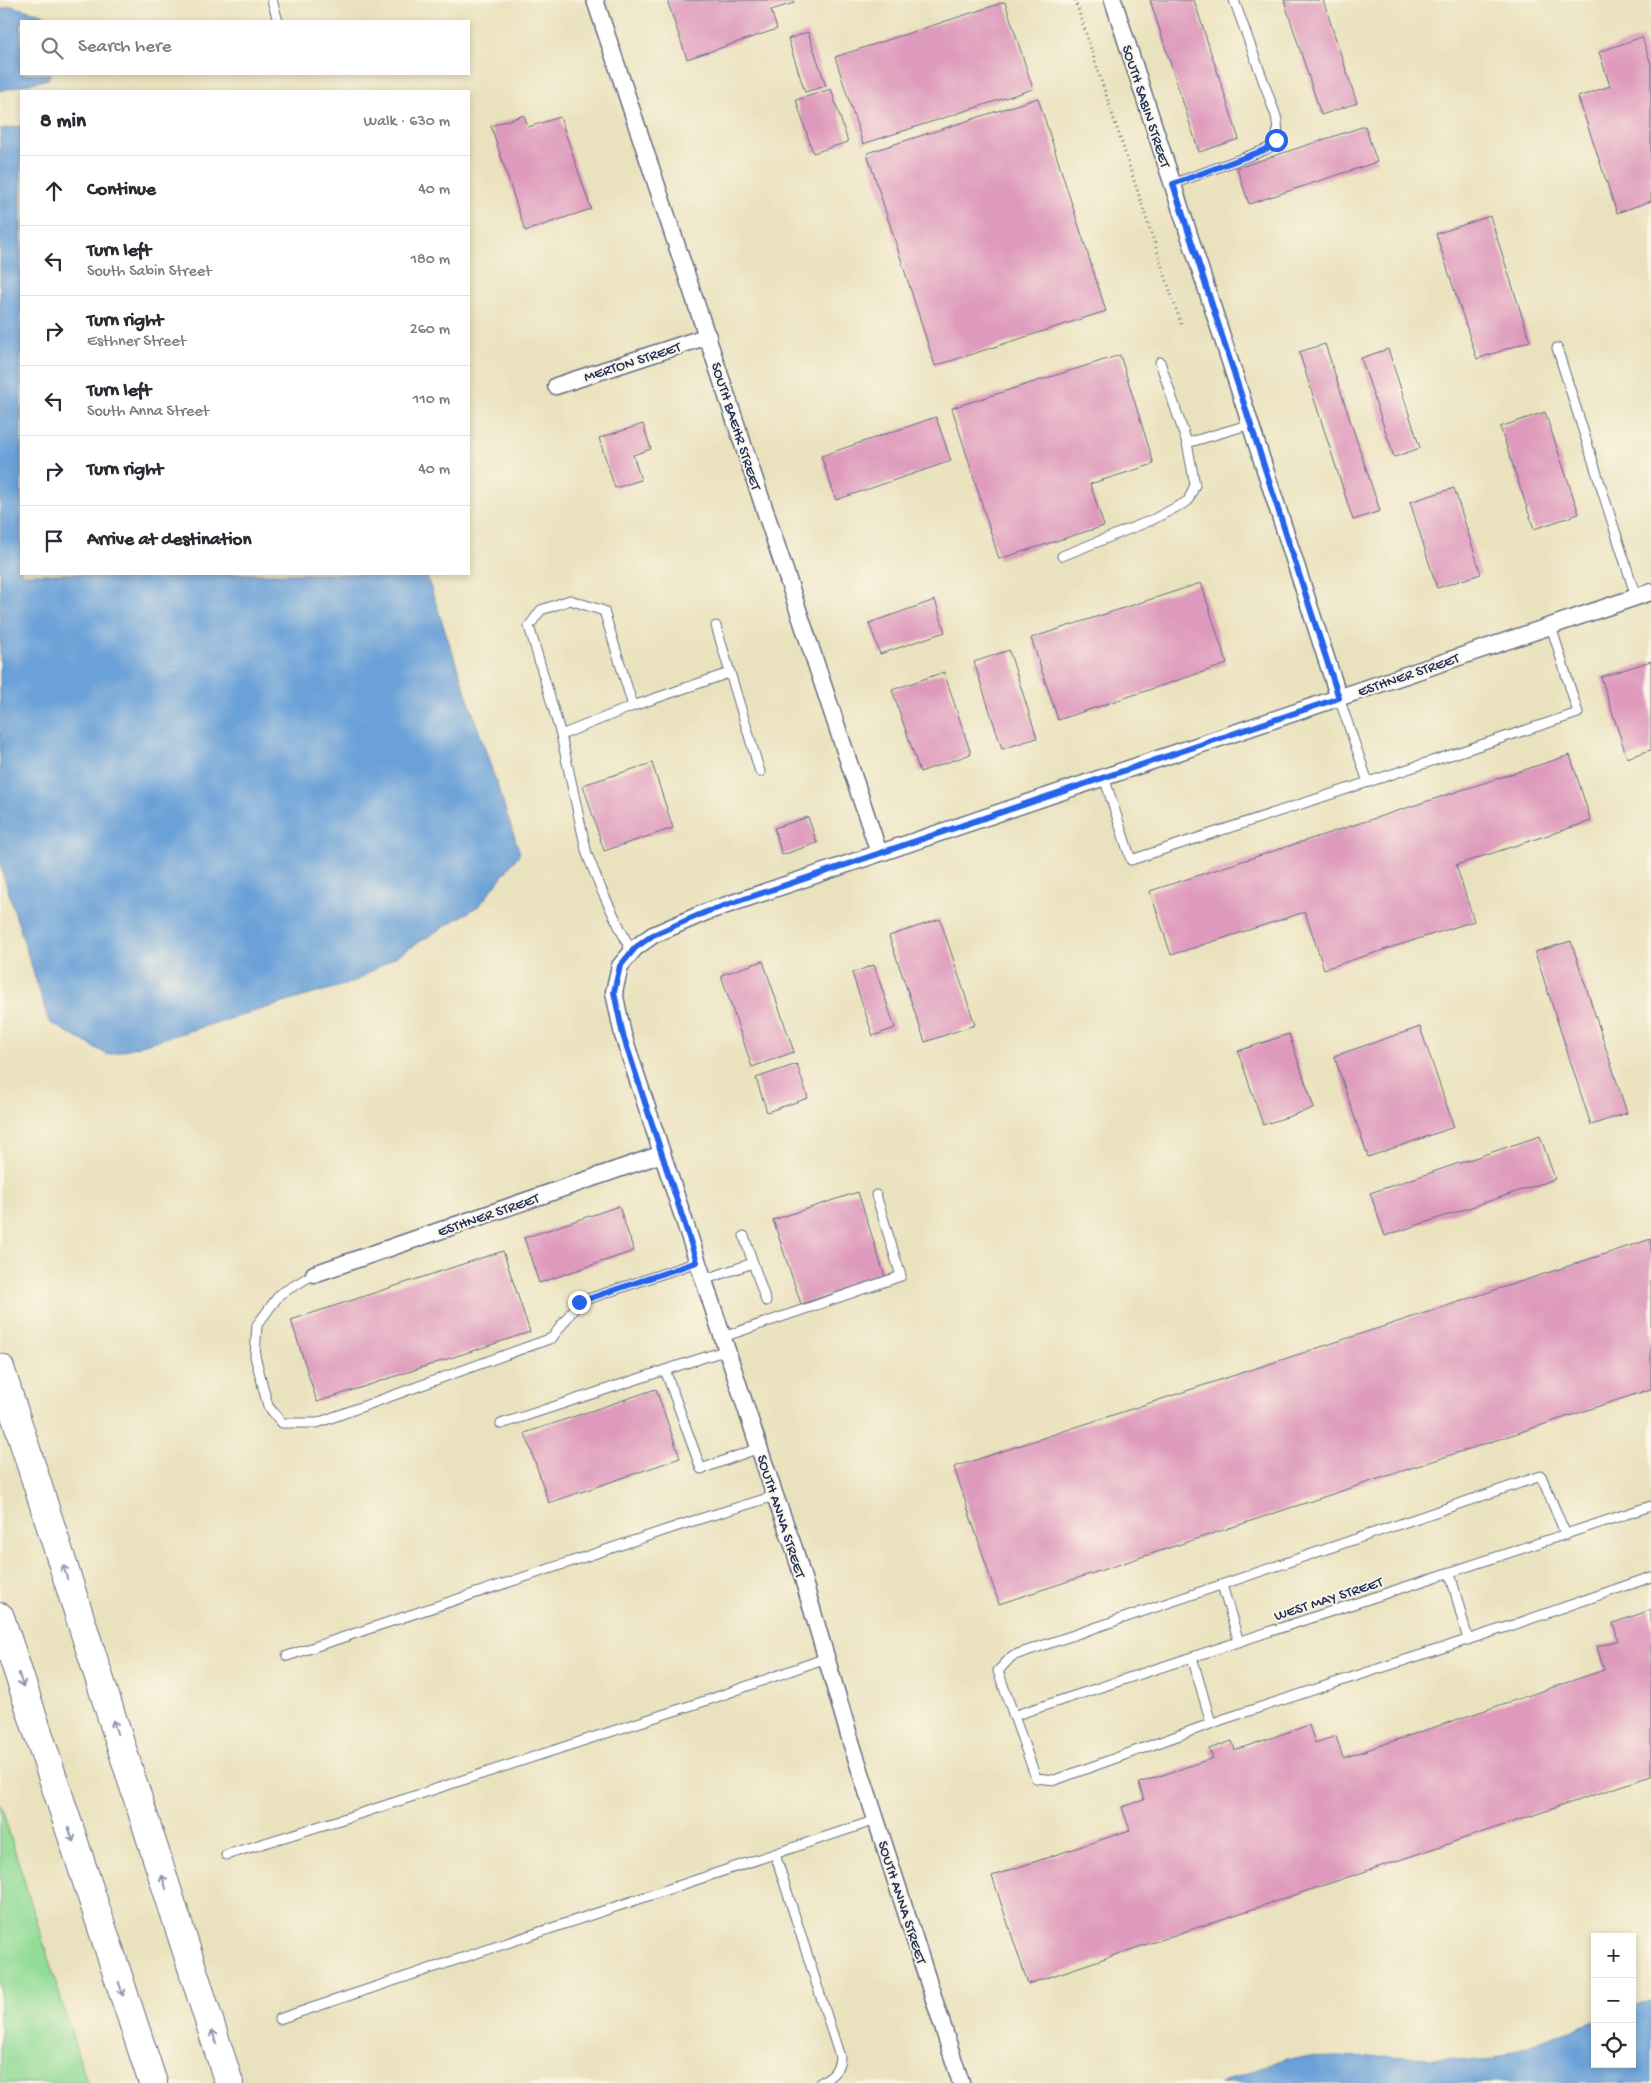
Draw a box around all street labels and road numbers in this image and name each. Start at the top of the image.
street label: SOUTH SABIN STREET [1117,43,1174,171]
street label: MERTON STREET [582,338,685,387]
street label: SOUTH BAEHR STREET [706,360,765,494]
street label: ESTHNER STREET [1355,650,1463,702]
street label: ESTHNER STREET [435,1190,543,1242]
street label: SOUTH ANNA STREET [752,1453,809,1582]
street label: WEST MAY STREET [1272,1573,1386,1626]
street label: SOUTH ANNA STREET [873,1839,930,1968]

